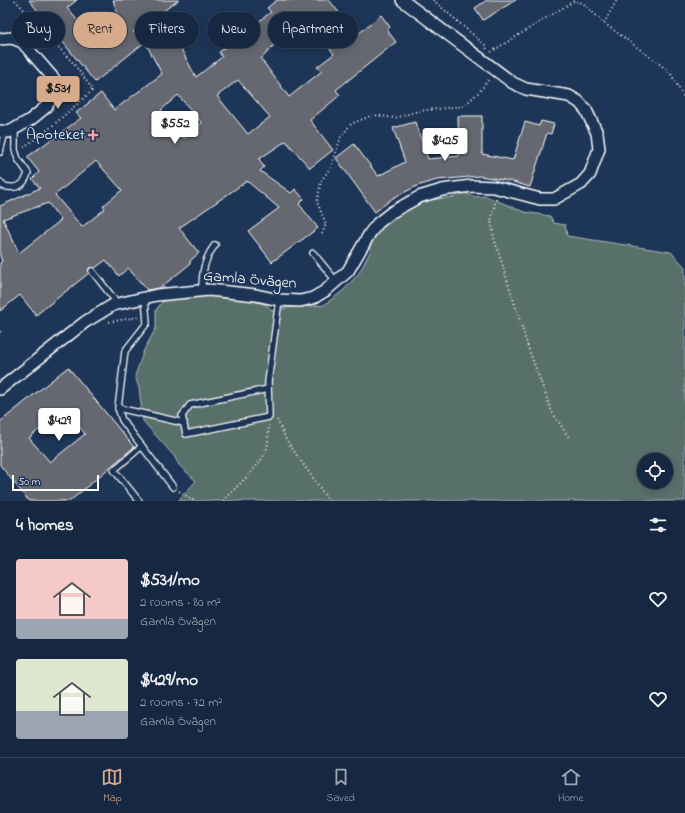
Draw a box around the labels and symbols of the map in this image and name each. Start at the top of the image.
pin: $531 [34,76,82,110]
pin: $552 [151,111,199,145]
place label: Apoteket [26,123,86,147]
pin: $425 [421,128,469,162]
marker: Apoteket [88,130,98,140]
street label: Gamla Övägen [202,264,298,296]
pin: $429 [35,408,83,442]
scale bar [12,473,99,492]

